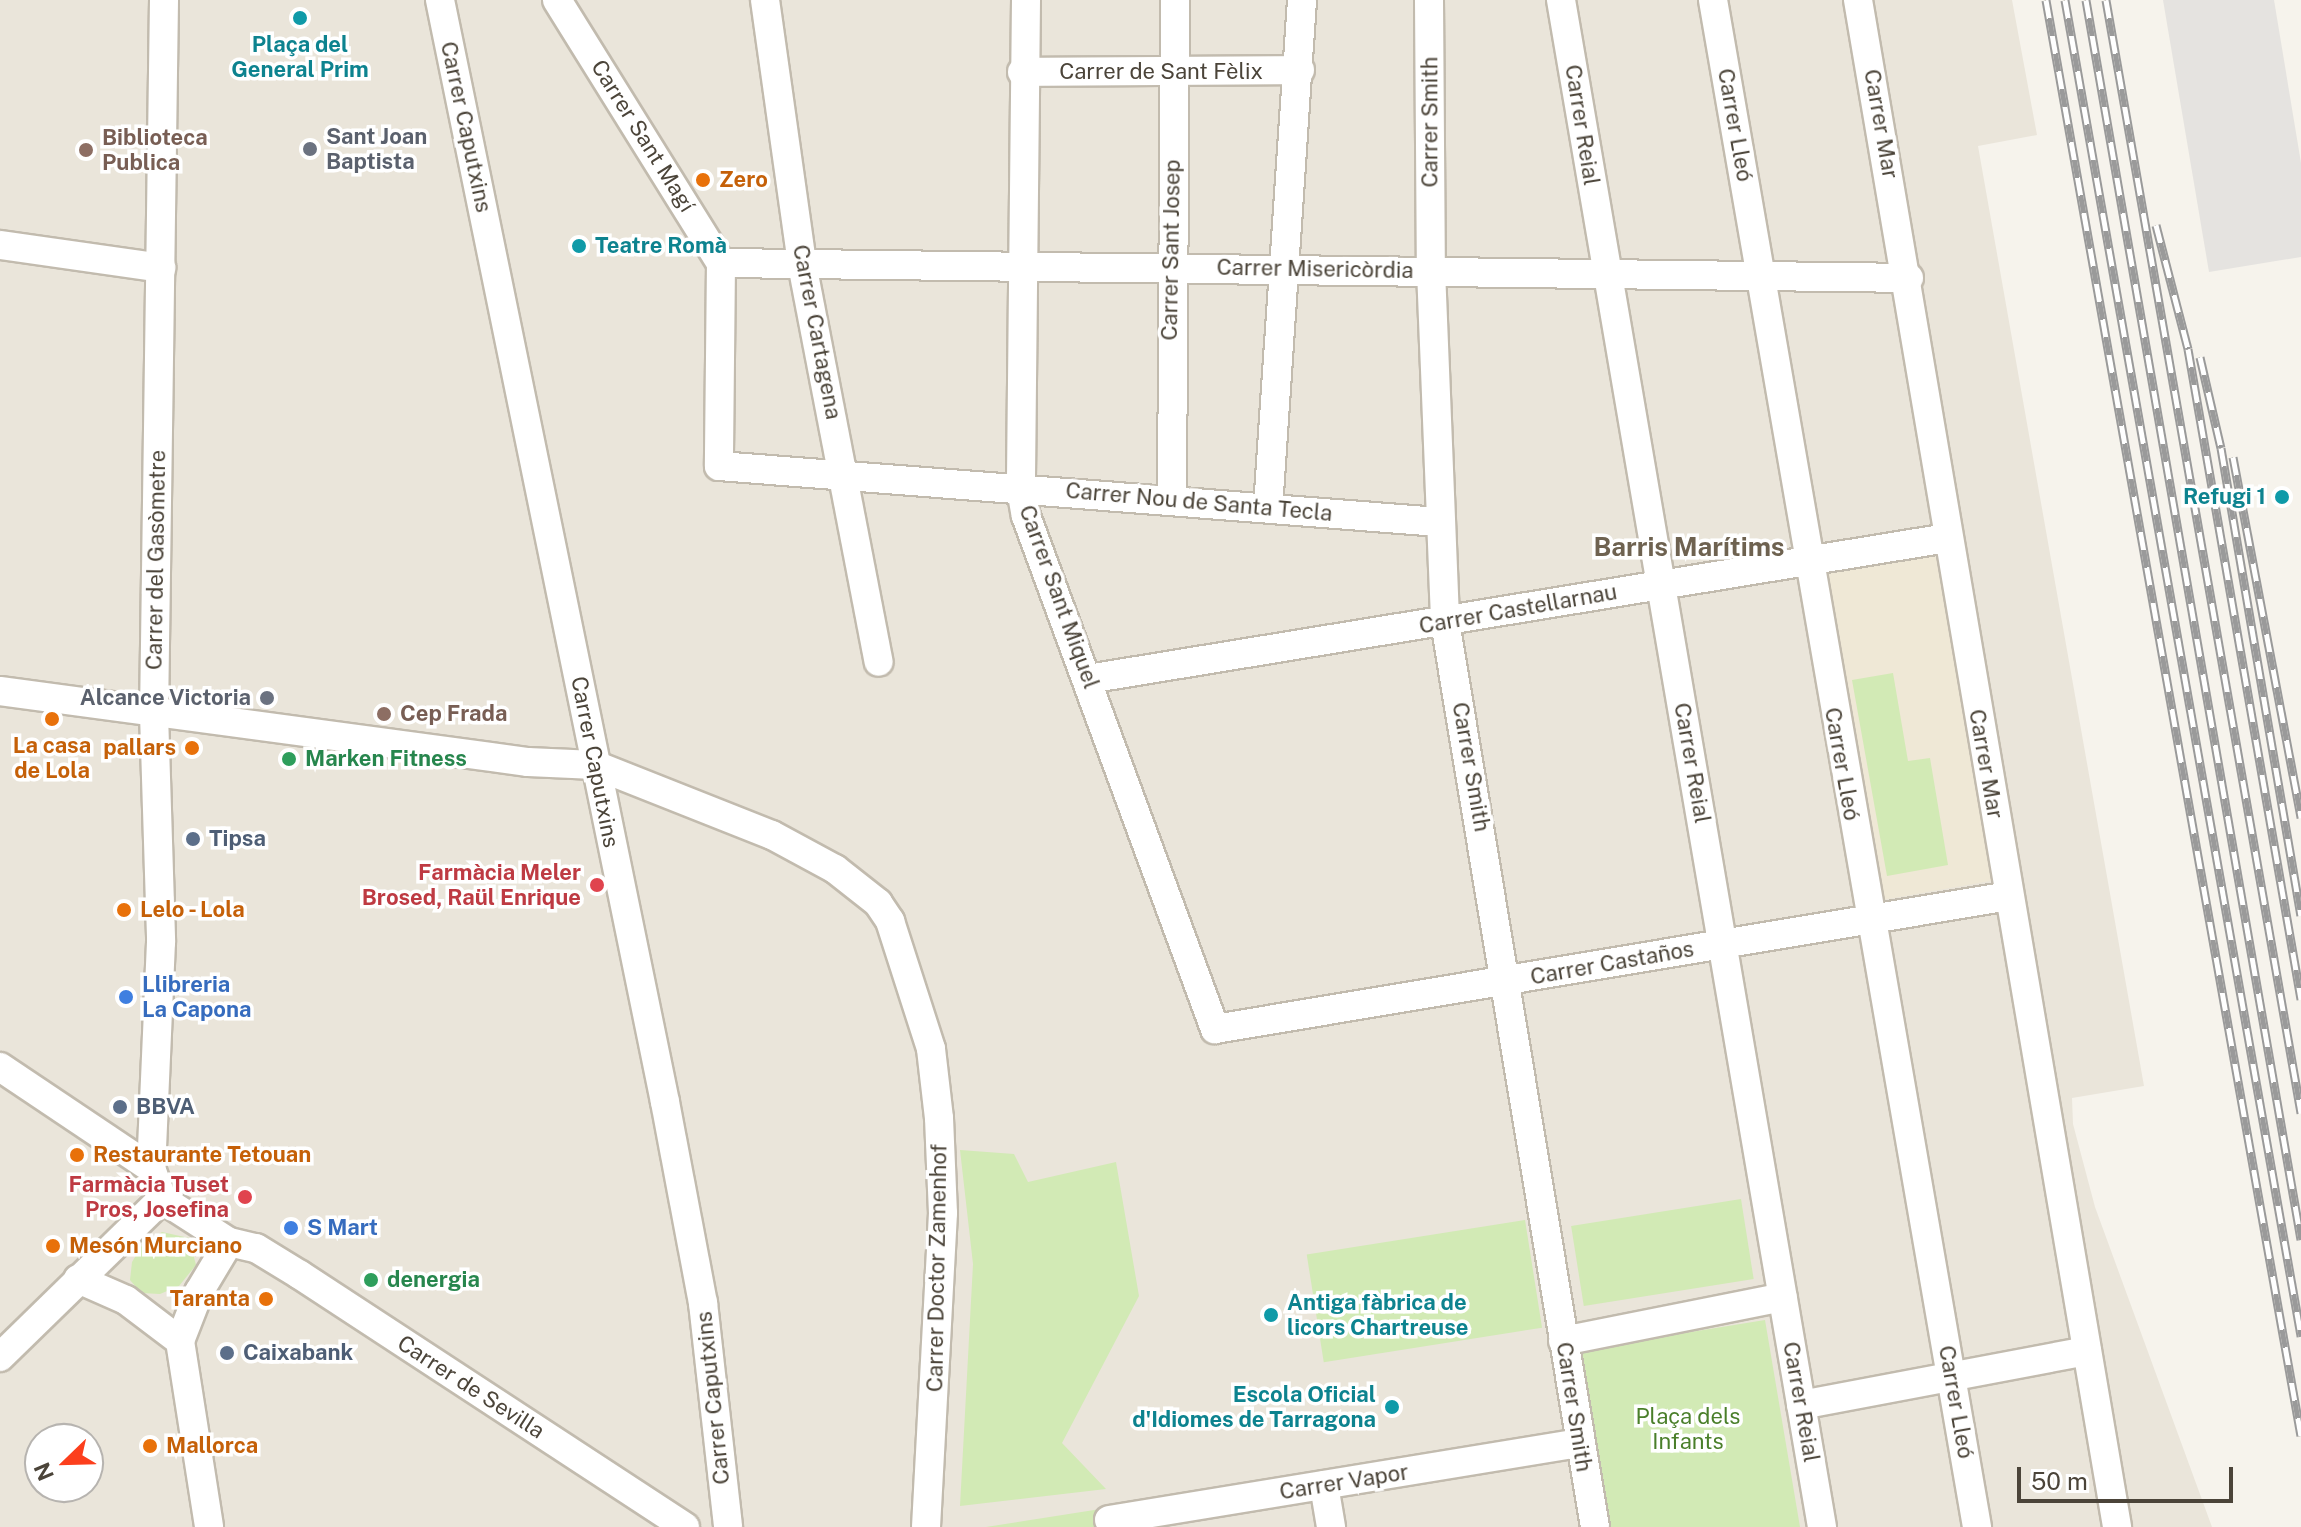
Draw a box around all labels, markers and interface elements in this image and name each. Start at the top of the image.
marker: Plaça del General Prim [291,9,309,27]
place label: Plaça del General Prim [231,31,369,82]
street label: Carrer Caputxins [435,39,497,215]
street label: Carrer Sant Magí [586,55,700,217]
street label: Carrer Smith [1417,56,1443,188]
street label: Carrer de Sant Fèlix [1059,59,1263,85]
street label: Carrer Reial [1559,63,1605,187]
street label: Carrer Lleó [1712,66,1758,184]
street label: Carrer Mar [1858,67,1904,181]
place label: Sant Joan Baptista [326,123,427,174]
place label: Biblioteca Publica [102,124,208,176]
marker: Sant Joan Baptista [301,140,319,158]
marker: Biblioteca Publica [77,141,95,159]
street label: Carrer Sant Josep [1156,159,1186,341]
place label: Zero [719,167,768,193]
marker: Zero [694,171,712,189]
place label: Teatre Romà [595,233,727,259]
marker: Teatre Romà [570,237,588,255]
street label: Carrer Cartagena [787,242,847,422]
street label: Carrer Misericòrdia [1216,254,1414,284]
street label: Carrer del Gasòmetre [141,450,171,670]
street label: Carrer Nou de Santa Tecla [1064,477,1334,527]
place label: Refugi 1 [2183,484,2266,510]
marker: Refugi 1 [2273,488,2291,506]
street label: Carrer Sant Miquel [1014,502,1104,692]
district label: Barris Marítims [1593,531,1785,563]
street label: Carrer Castellarnau [1417,579,1619,639]
street label: Carrer Caputxins [565,674,625,850]
place label: Alcance Victoria [79,685,251,711]
marker: Alcance Victoria [258,689,276,707]
street label: Carrer Smith [1447,700,1495,834]
place label: Cep Frada [400,701,507,727]
street label: Carrer Reial [1668,701,1716,825]
marker: Cep Frada [375,705,393,723]
street label: Carrer Lleó [1819,705,1865,823]
street label: Carrer Mar [1963,707,2009,821]
marker: La casa de Lola [43,710,61,728]
place label: La casa de Lola [13,732,91,784]
place label: pallars [103,735,176,761]
marker: pallars [183,739,201,757]
place label: Marken Fitness [305,746,467,772]
marker: Marken Fitness [280,750,298,768]
place label: Tipsa [209,826,266,852]
marker: Tipsa [184,830,202,848]
place label: Farmàcia Meler Brosed, Raül Enrique [362,859,581,910]
marker: Farmàcia Meler Brosed, Raül Enrique [588,876,606,894]
place label: Lelo - Lola [140,897,248,923]
marker: Lelo - Lola [115,901,133,919]
street label: Carrer Castaños [1528,936,1696,990]
place label: Llibreria La Capona [142,971,251,1022]
marker: Llibreria La Capona [117,988,135,1006]
place label: BBVA [136,1094,195,1120]
marker: BBVA [111,1098,129,1116]
place label: Restaurante Tetouan [93,1142,311,1168]
street label: Carrer Doctor Zamenhof [922,1144,952,1392]
marker: Restaurante Tetouan [68,1146,86,1164]
place label: Farmàcia Tuset Pros, Josefina [68,1171,229,1222]
marker: Farmàcia Tuset Pros, Josefina [236,1188,254,1206]
place label: S Mart [307,1215,378,1241]
marker: S Mart [282,1219,300,1237]
place label: Mesón Murciano [69,1233,242,1259]
marker: Mesón Murciano [44,1237,62,1255]
place label: denergia [387,1267,480,1293]
marker: denergia [362,1271,380,1289]
place label: Taranta [170,1286,250,1312]
place label: Antiga fàbrica de licors Chartreuse [1287,1289,1469,1340]
marker: Taranta [257,1290,275,1308]
marker: Antiga fàbrica de licors Chartreuse [1262,1306,1280,1324]
street label: Carrer Caputxins [691,1310,735,1486]
street label: Carrer de Sevilla [392,1330,550,1444]
place label: Caixabank [243,1340,353,1366]
street label: Carrer Smith [1551,1340,1597,1474]
street label: Carrer Reial [1777,1340,1825,1464]
street label: Carrer Lleó [1933,1343,1979,1461]
marker: Caixabank [218,1344,236,1362]
place label: Escola Oficial d'Idiomes de Tarragona [1132,1381,1376,1432]
marker: Escola Oficial d'Idiomes de Tarragona [1383,1398,1401,1416]
park label: Plaça dels Infants [1635,1403,1741,1454]
north arrow [24,1423,104,1503]
place label: Mallorca [166,1433,258,1459]
marker: Mallorca [141,1437,159,1455]
scale bar [2021,1451,2237,1501]
text: N [28,1459,59,1485]
street label: Carrer Vapor [1277,1459,1411,1505]
text: 50 m [2031,1467,2088,1495]

